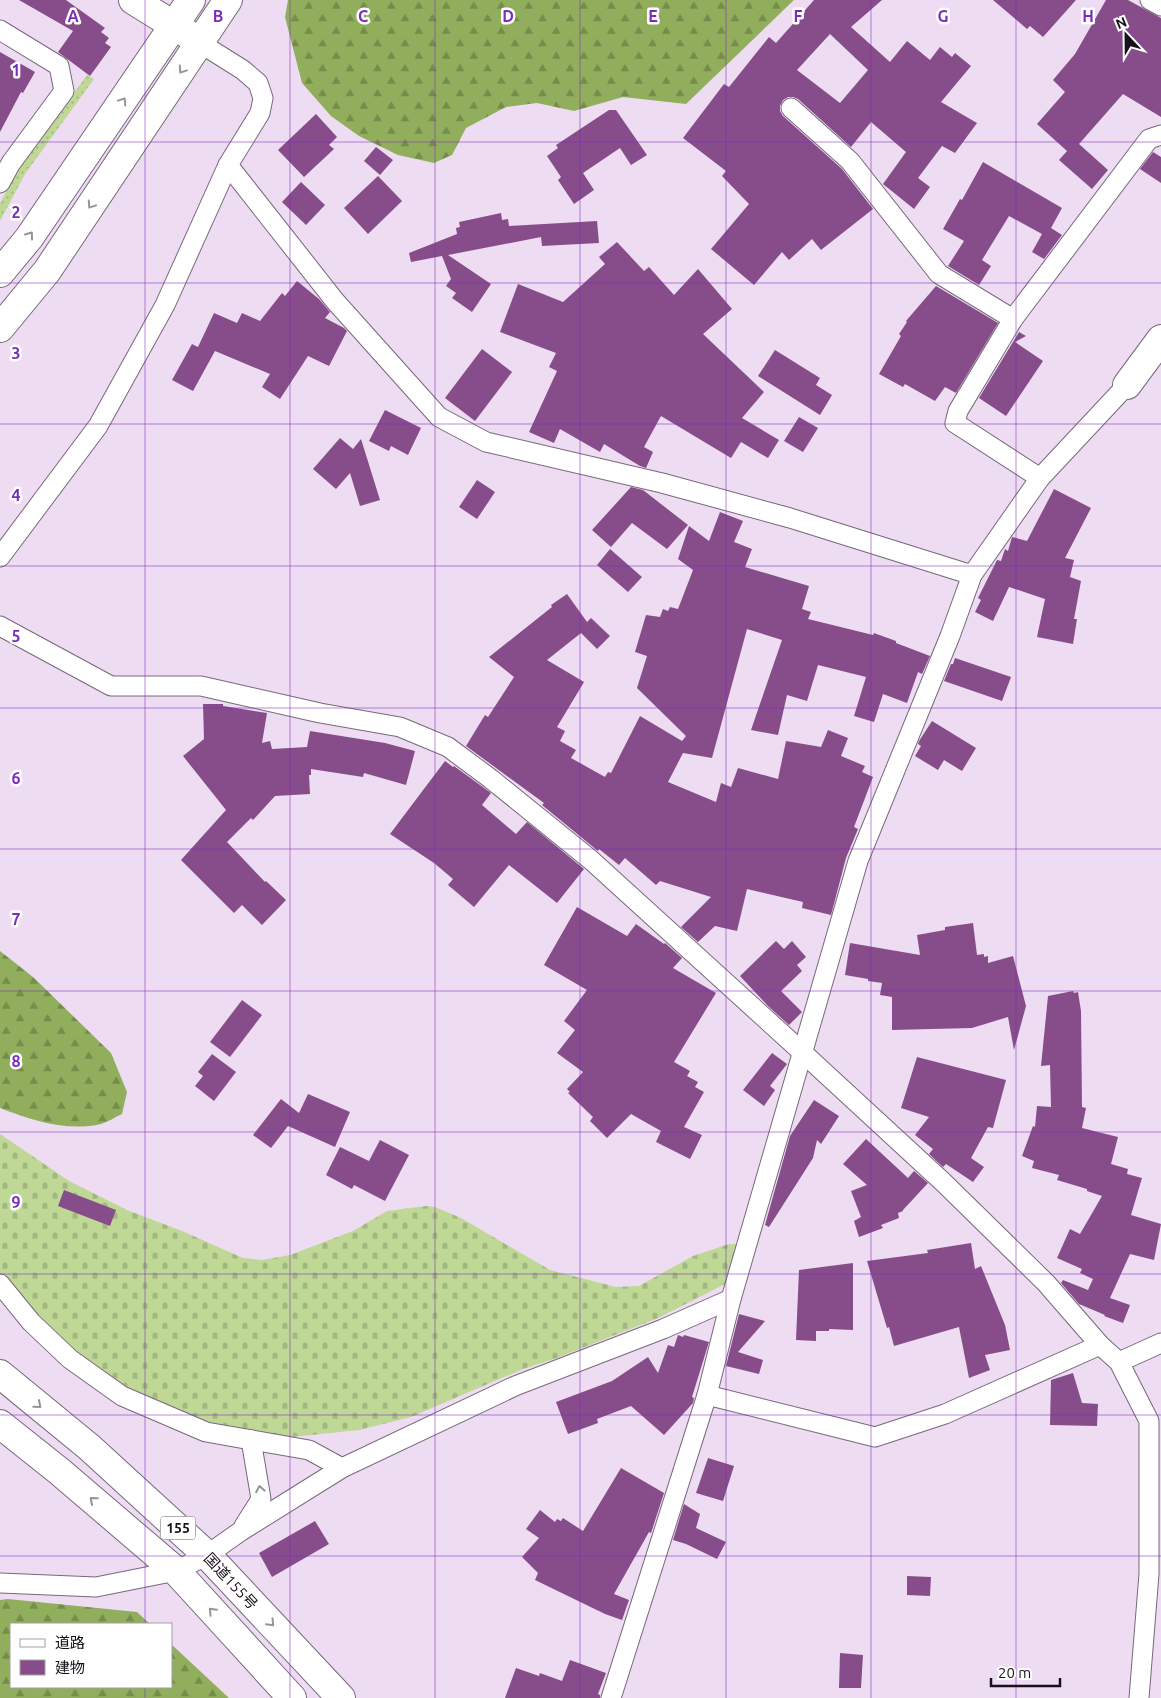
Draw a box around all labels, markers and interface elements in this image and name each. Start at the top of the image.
text: A [67,7,79,25]
text: B [213,7,223,25]
text: C [358,7,368,25]
text: D [502,7,514,25]
text: E [648,7,658,25]
text: F [794,7,803,25]
text: G [937,7,949,25]
text: H [1082,7,1094,25]
north arrow [1101,10,1151,60]
text: N [1113,14,1129,32]
text: 1 [11,61,21,79]
one-way arrow [179,64,188,74]
one-way arrow [117,98,126,107]
one-way arrow [88,200,98,209]
text: 2 [11,203,21,221]
one-way arrow [25,232,33,241]
text: 3 [11,344,21,362]
text: 4 [11,486,21,504]
text: 5 [11,627,21,645]
text: 6 [11,769,21,787]
text: 7 [11,910,21,928]
text: 8 [11,1052,21,1070]
text: 9 [11,1193,21,1211]
one-way arrow [32,1399,41,1408]
one-way arrow [255,1485,265,1493]
one-way arrow [90,1497,99,1506]
road number: 155 [160,1516,196,1540]
street label: 国道155号 [201,1549,261,1613]
one-way arrow [209,1607,218,1616]
one-way arrow [265,1618,274,1627]
legend [10,1623,172,1688]
text: 道路 [55,1634,85,1651]
scale bar [991,1656,1060,1688]
text: 建物 [55,1659,85,1676]
text: 20 m [998,1664,1031,1681]

